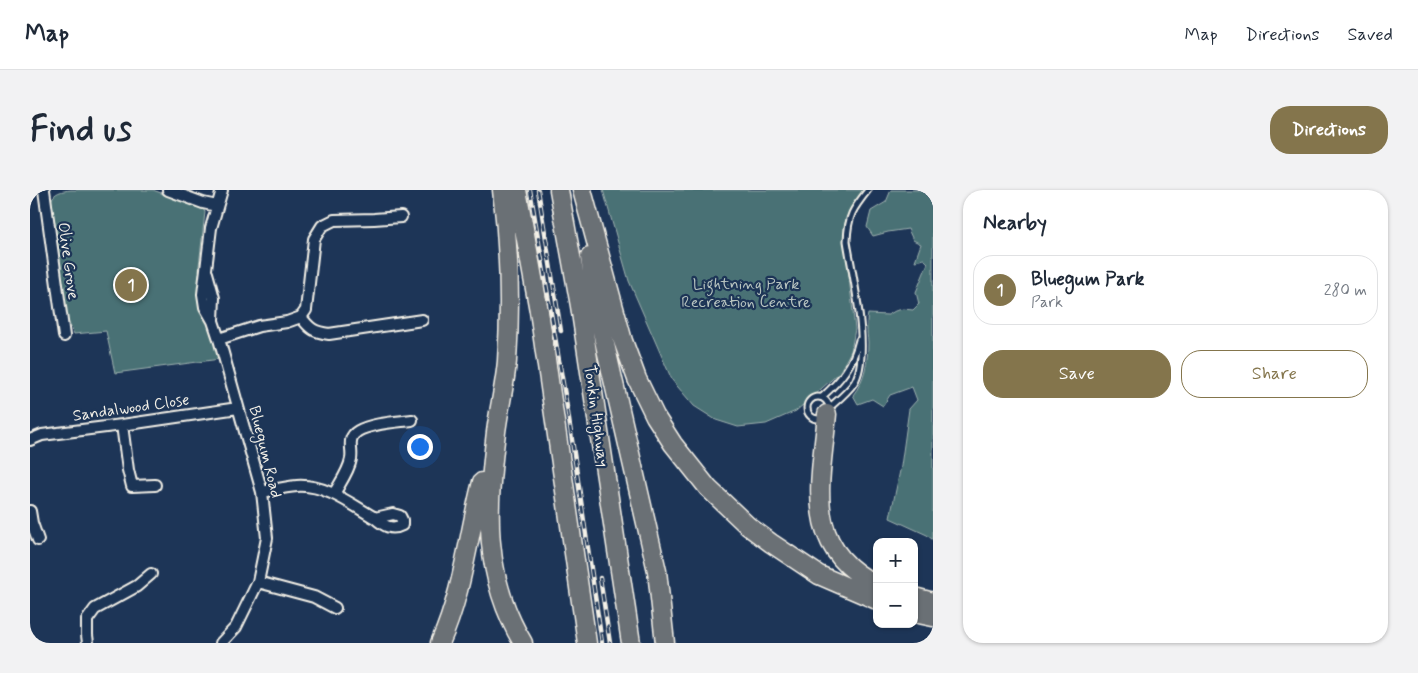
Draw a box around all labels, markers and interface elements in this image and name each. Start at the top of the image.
text: Map [25,19,69,50]
text: Map [1185,23,1218,47]
text: Directions [1246,23,1320,47]
text: Saved [1348,23,1393,47]
button: Directions [1270,106,1388,154]
text: Find us [30,107,132,153]
text: Nearby [983,209,1047,237]
street label: Olive Grove [52,221,84,301]
pin: 1 [115,266,147,304]
text: Bluegum Park [1031,267,1144,292]
park label: Lightning Park Recreation Centre [681,274,811,313]
text: 1 [996,280,1004,301]
text: 280 m [1324,280,1367,301]
text: Park [1031,292,1063,313]
button: Save [983,350,1171,398]
button: Share [1181,350,1368,398]
street label: Tonkin Highway [577,364,614,468]
street label: Sandalwood Close [71,389,191,427]
street label: Bluegum Road [242,404,287,501]
your location [407,434,433,460]
map controls [873,538,918,628]
button: + [873,538,918,583]
button: − [873,583,918,628]

